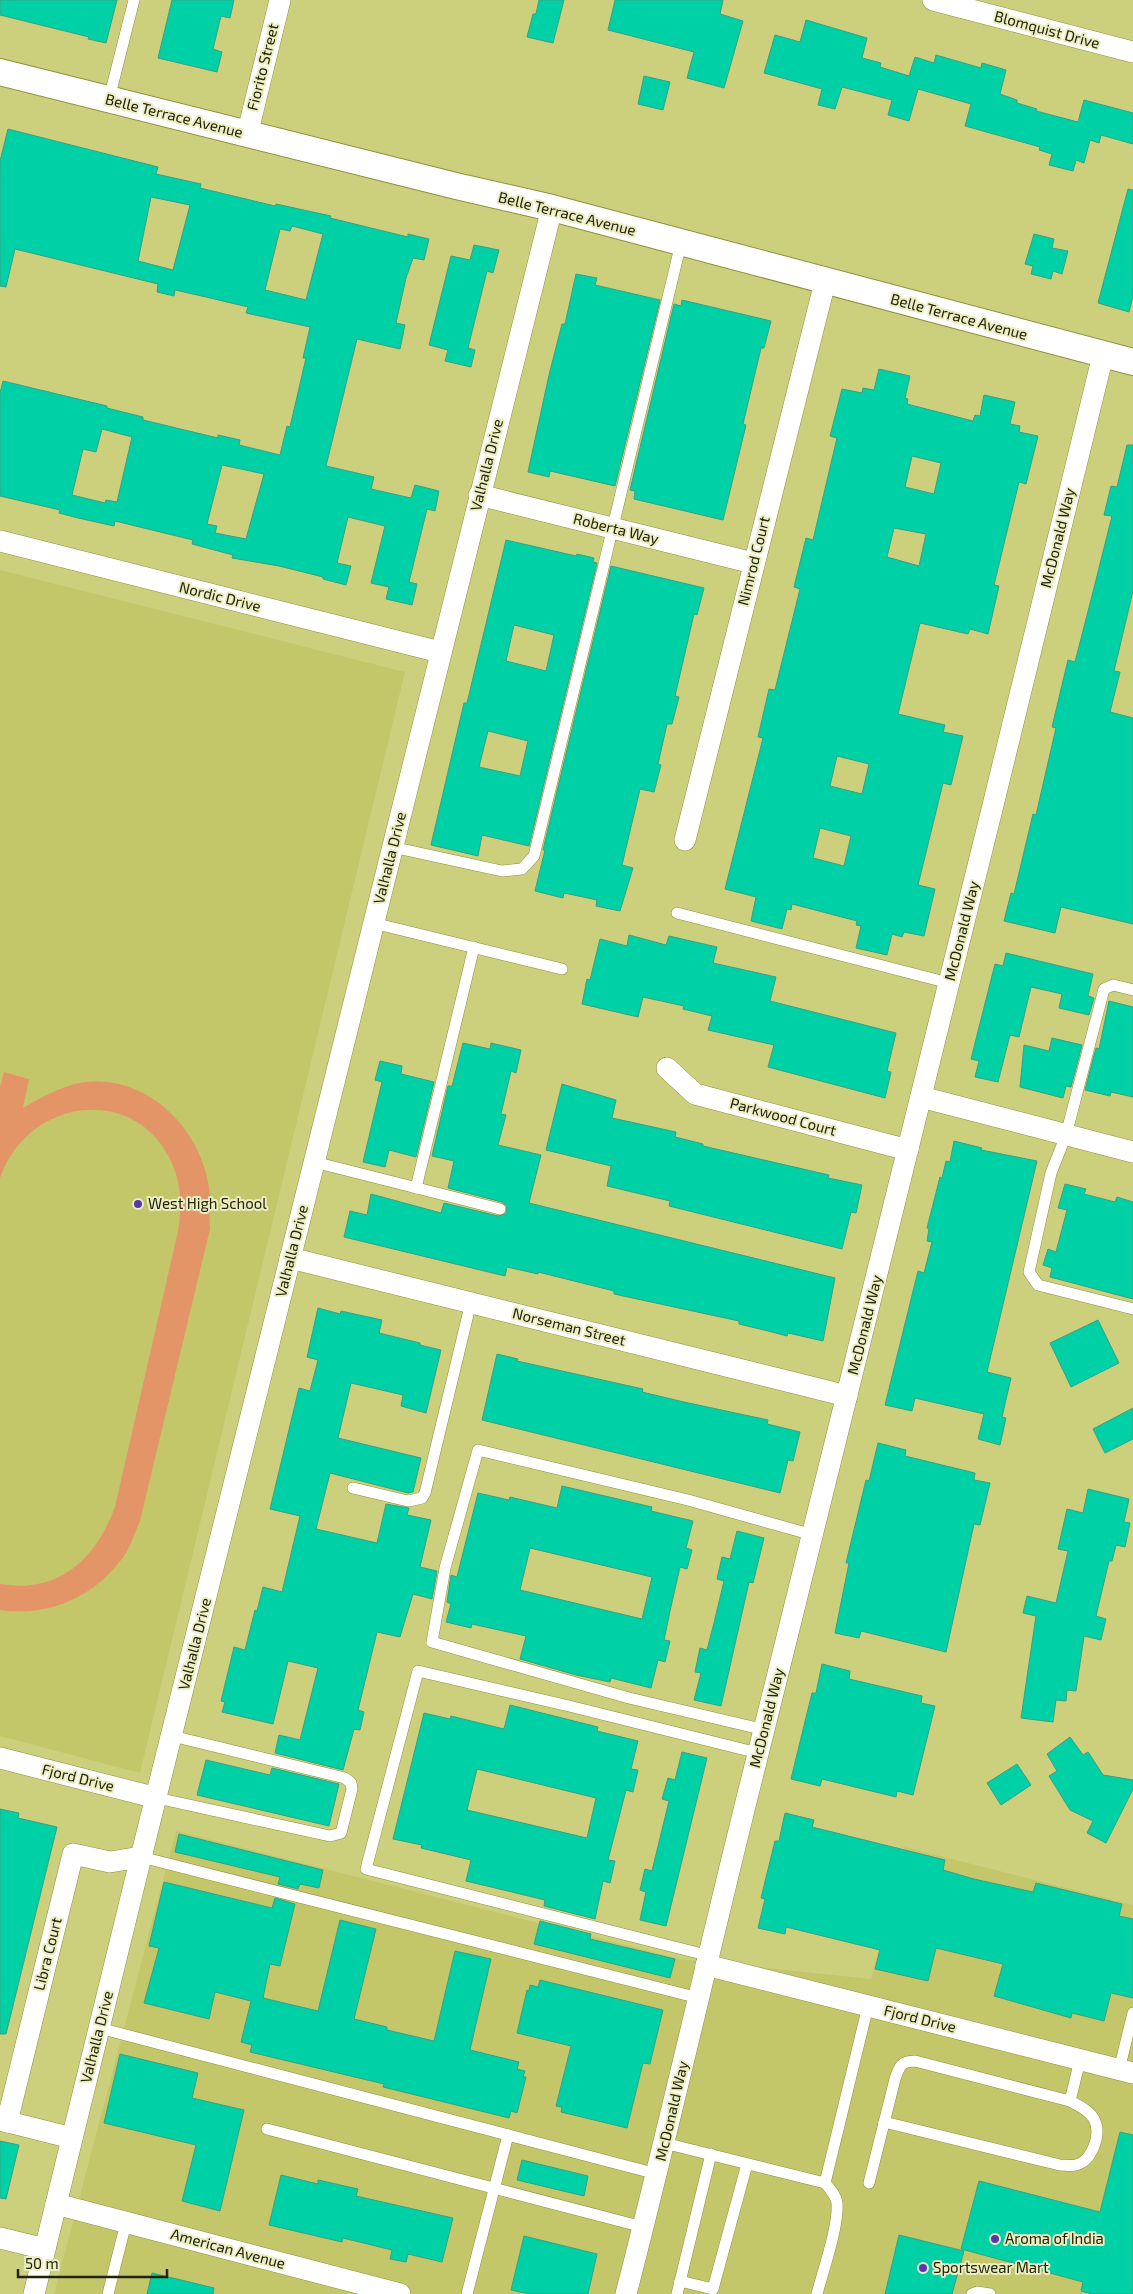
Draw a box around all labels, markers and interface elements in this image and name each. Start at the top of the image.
street label: Blomquist Drive [993,6,1102,52]
street label: Fiorito Street [242,21,282,112]
street label: Belle Terrace Avenue [104,89,245,141]
street label: Belle Terrace Avenue [497,187,638,239]
street label: Belle Terrace Avenue [889,289,1030,343]
street label: Valhalla Drive [466,417,506,513]
street label: McDonald Way [1036,486,1078,590]
street label: Roberta Way [572,509,661,547]
street label: Nimrod Court [733,514,773,607]
street label: Nordic Drive [178,577,263,615]
street label: Valhalla Drive [369,810,409,906]
street label: McDonald Way [940,879,982,983]
street label: Parkwood Court [728,1093,839,1139]
place label: West High School [148,1194,267,1212]
marker: West High School [132,1198,144,1210]
street label: Valhalla Drive [271,1203,311,1299]
street label: McDonald Way [843,1273,885,1377]
street label: Norseman Street [511,1303,628,1349]
street label: Valhalla Drive [174,1596,214,1692]
street label: McDonald Way [745,1666,787,1770]
street label: Fjord Drive [40,1759,116,1796]
street label: Libra Court [29,1915,65,1992]
street label: Valhalla Drive [76,1989,116,2085]
street label: Fjord Drive [882,2000,958,2037]
street label: McDonald Way [651,2059,691,2163]
street label: American Avenue [169,2224,287,2272]
place label: Aroma of India [1005,2229,1104,2247]
marker: Aroma of India [989,2233,1001,2245]
scale bar [18,2246,166,2278]
text: 50 m [25,2254,59,2272]
place label: Sportswear Mart [933,2258,1049,2276]
marker: Sportswear Mart [917,2262,929,2274]

